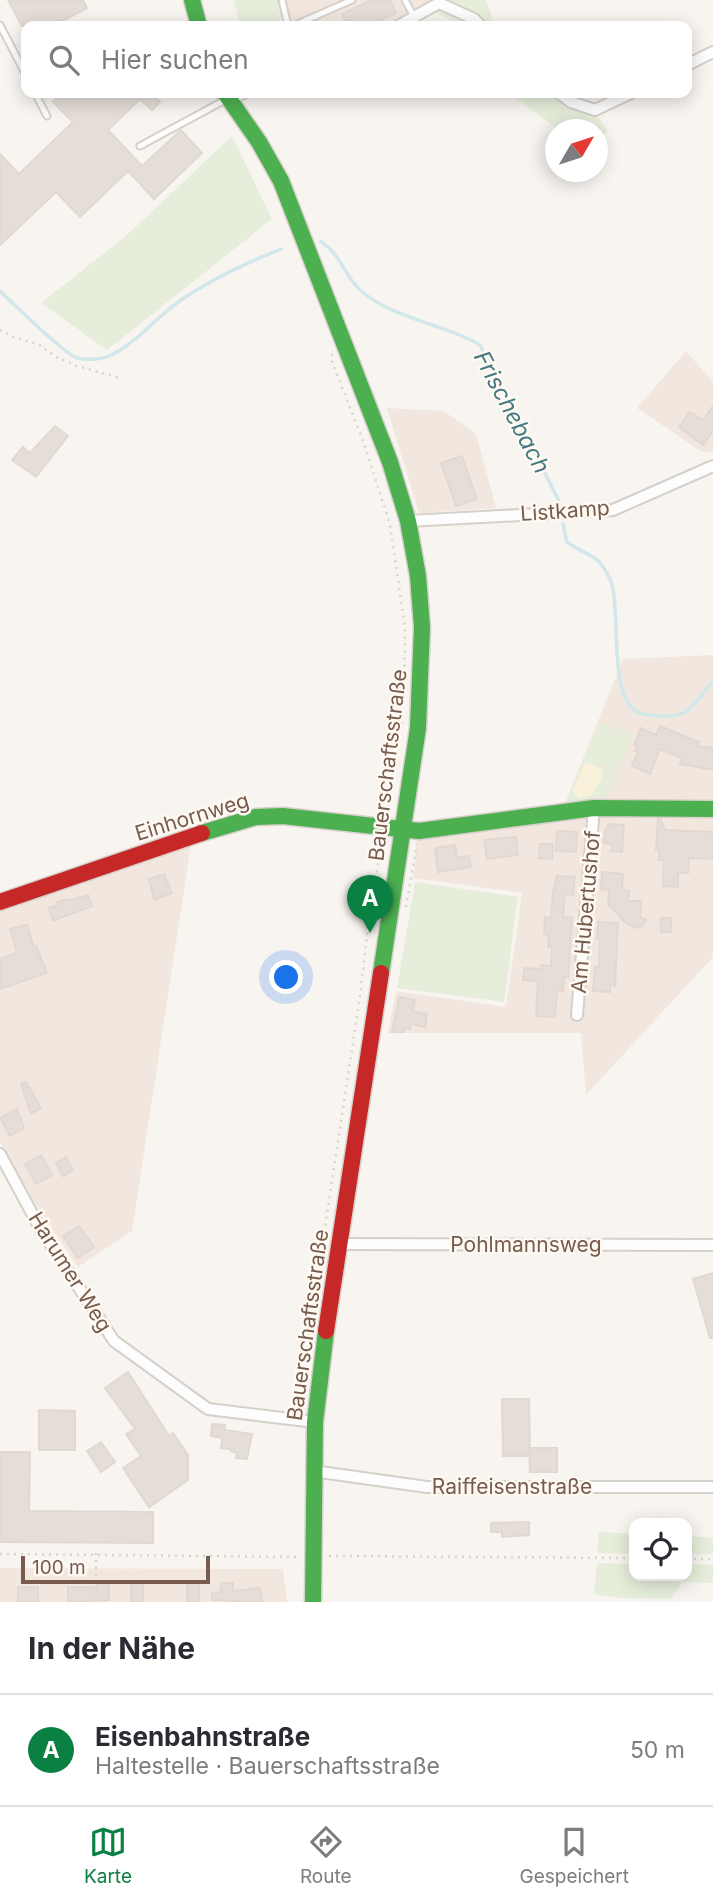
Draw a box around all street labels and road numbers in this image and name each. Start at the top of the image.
street label: Listkamp [519,495,610,526]
street label: Bauerschaftsstraße [363,668,412,862]
street label: Einhornweg [132,787,252,846]
street label: Am Hubertushof [566,829,605,994]
street label: Harumer Weg [24,1207,117,1336]
street label: Bauerschaftsstraße [282,1228,333,1422]
street label: Pohlmannsweg [450,1232,602,1257]
street label: Raiffeisenstraße [432,1474,592,1499]

